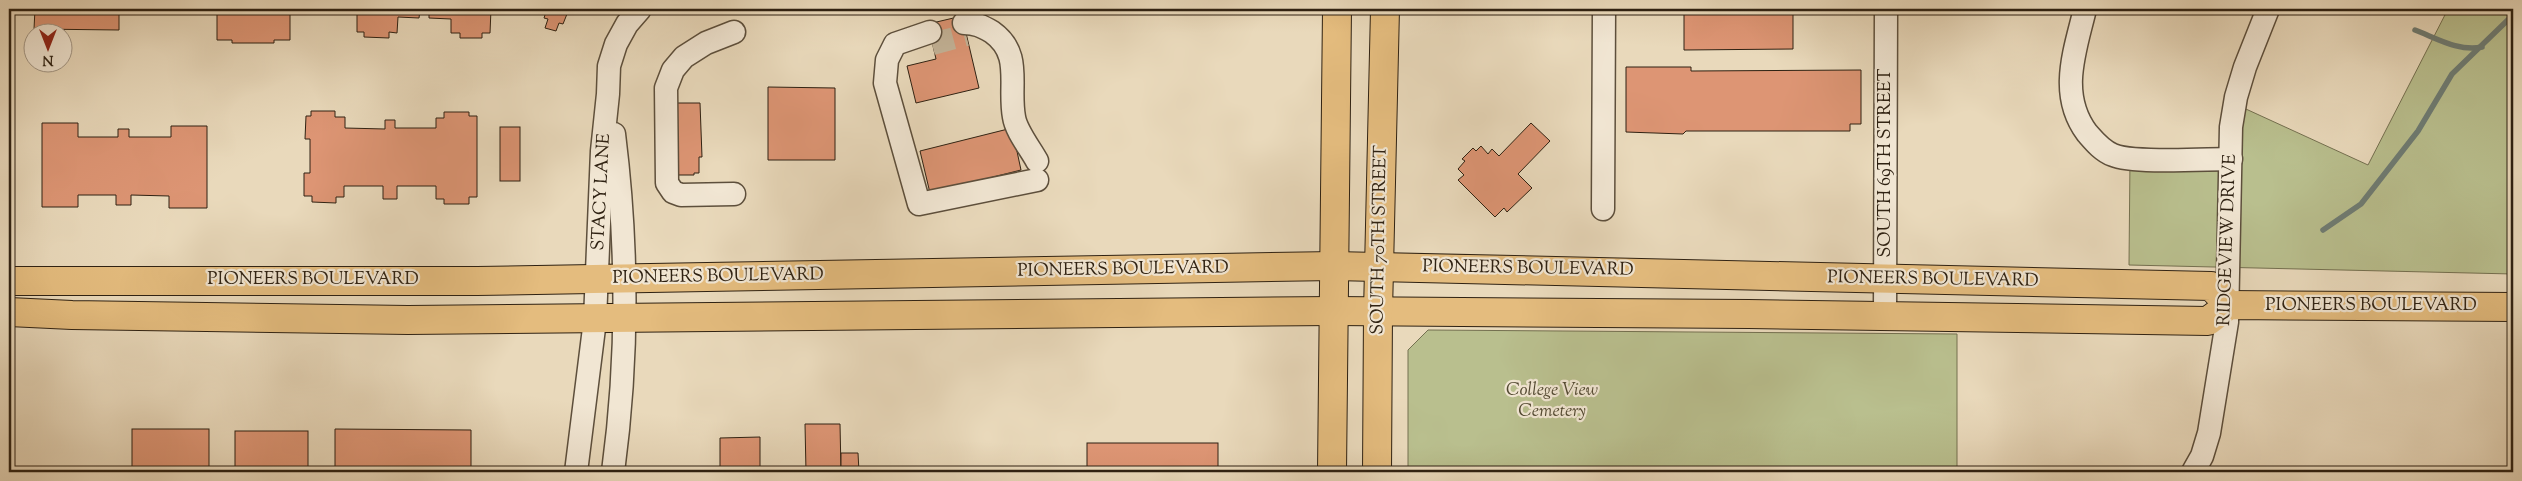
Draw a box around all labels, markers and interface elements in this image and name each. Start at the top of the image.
north arrow [22,22,72,72]
text: N [42,49,54,69]
street label: SOUTH 69TH STREET [1873,68,1899,258]
street label: STACY LANE [586,133,618,251]
street label: SOUTH 70TH STREET [1365,145,1395,335]
street label: RIDGEVIEW DRIVE [2212,153,2244,327]
street label: PIONEERS BOULEVARD [1422,254,1634,284]
street label: PIONEERS BOULEVARD [1017,255,1229,285]
street label: PIONEERS BOULEVARD [612,262,824,292]
street label: PIONEERS BOULEVARD [1827,265,2039,295]
street label: PIONEERS BOULEVARD [207,267,419,293]
street label: PIONEERS BOULEVARD [2265,293,2477,319]
park label: College View Cemetery [1506,378,1598,425]

